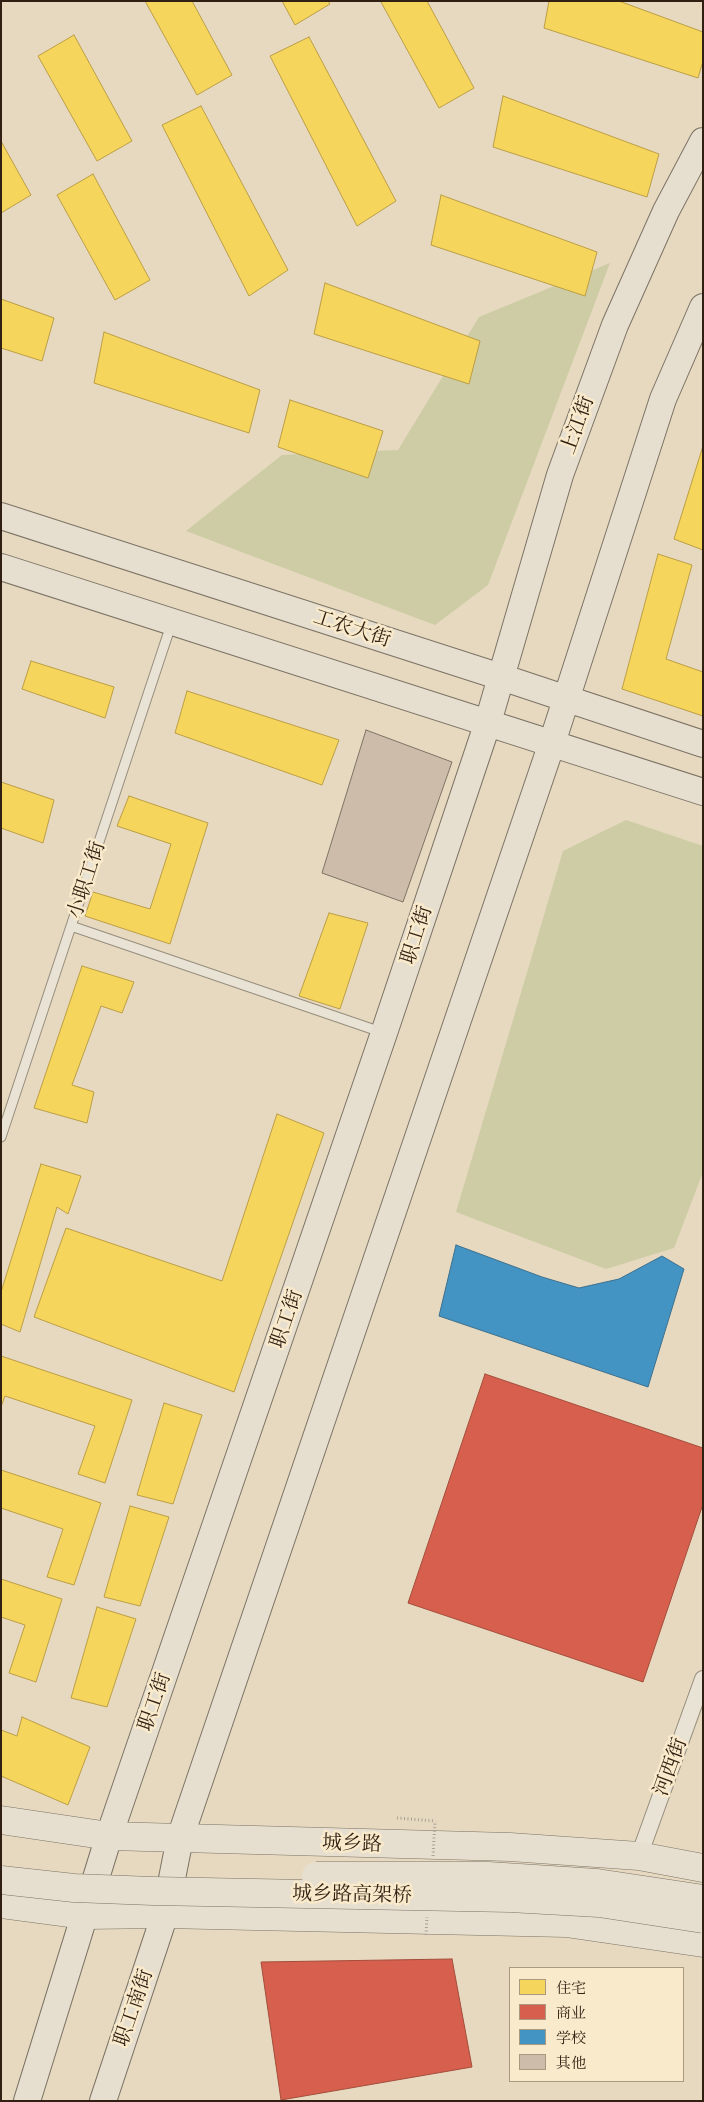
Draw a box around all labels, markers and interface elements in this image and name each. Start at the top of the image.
street label: 上江街 [556,393,600,457]
street label: 工农大街 [310,605,394,653]
street label: 小职工街 [63,838,111,922]
street label: 职工街 [396,903,438,967]
street label: 职工街 [266,1287,308,1351]
street label: 职工街 [134,1670,176,1734]
street label: 河西街 [649,1735,693,1799]
street label: 城乡路 [322,1831,382,1857]
street label: 城乡路高架桥 [292,1882,412,1908]
street label: 职工南街 [110,1966,158,2050]
legend [509,1967,684,2082]
text: 住宅 [556,1978,586,1997]
text: 商业 [556,2003,586,2022]
text: 学校 [556,2028,586,2047]
text: 其他 [556,2053,586,2072]

